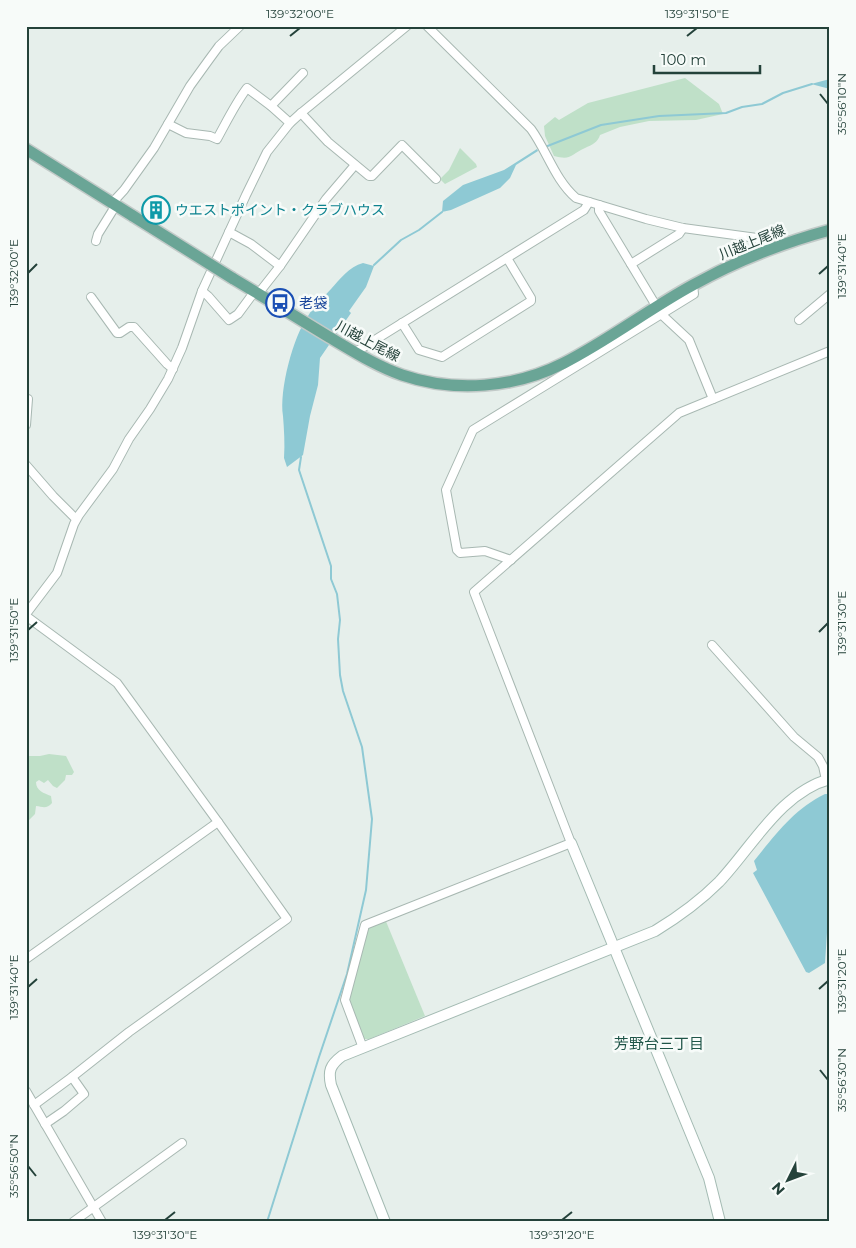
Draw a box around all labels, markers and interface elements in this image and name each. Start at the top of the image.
text: 139°32'00"E [266,6,334,21]
text: 139°31'50"E [665,6,729,21]
scale bar [654,42,760,74]
text: 100 m [661,50,706,69]
text: 35°56'10"N [834,73,849,135]
building icon: ウエストポイント・クラブハウス [141,195,171,225]
place label: ウエストポイント・クラブハウス [175,201,385,219]
street label: 川越上尾線 [716,221,788,263]
text: 139°31'40"E [834,233,849,299]
text: 139°32'00"E [6,239,21,307]
bus stop icon: 老袋 [265,288,295,318]
place label: 老袋 [299,294,327,312]
street label: 川越上尾線 [333,317,403,365]
text: 139°31'30"E [834,591,849,655]
text: 139°31'50"E [6,598,21,662]
text: 139°31'20"E [834,949,849,1013]
text: 139°31'40"E [6,954,21,1020]
district label: 芳野台三丁目 [614,1034,704,1053]
text: 35°56'30"N [834,1048,849,1112]
text: 35°56'50"N [6,1134,21,1198]
north arrow [764,1156,814,1206]
text: N [768,1178,789,1199]
text: 139°31'30"E [133,1227,197,1242]
text: 139°31'20"E [530,1227,594,1242]

